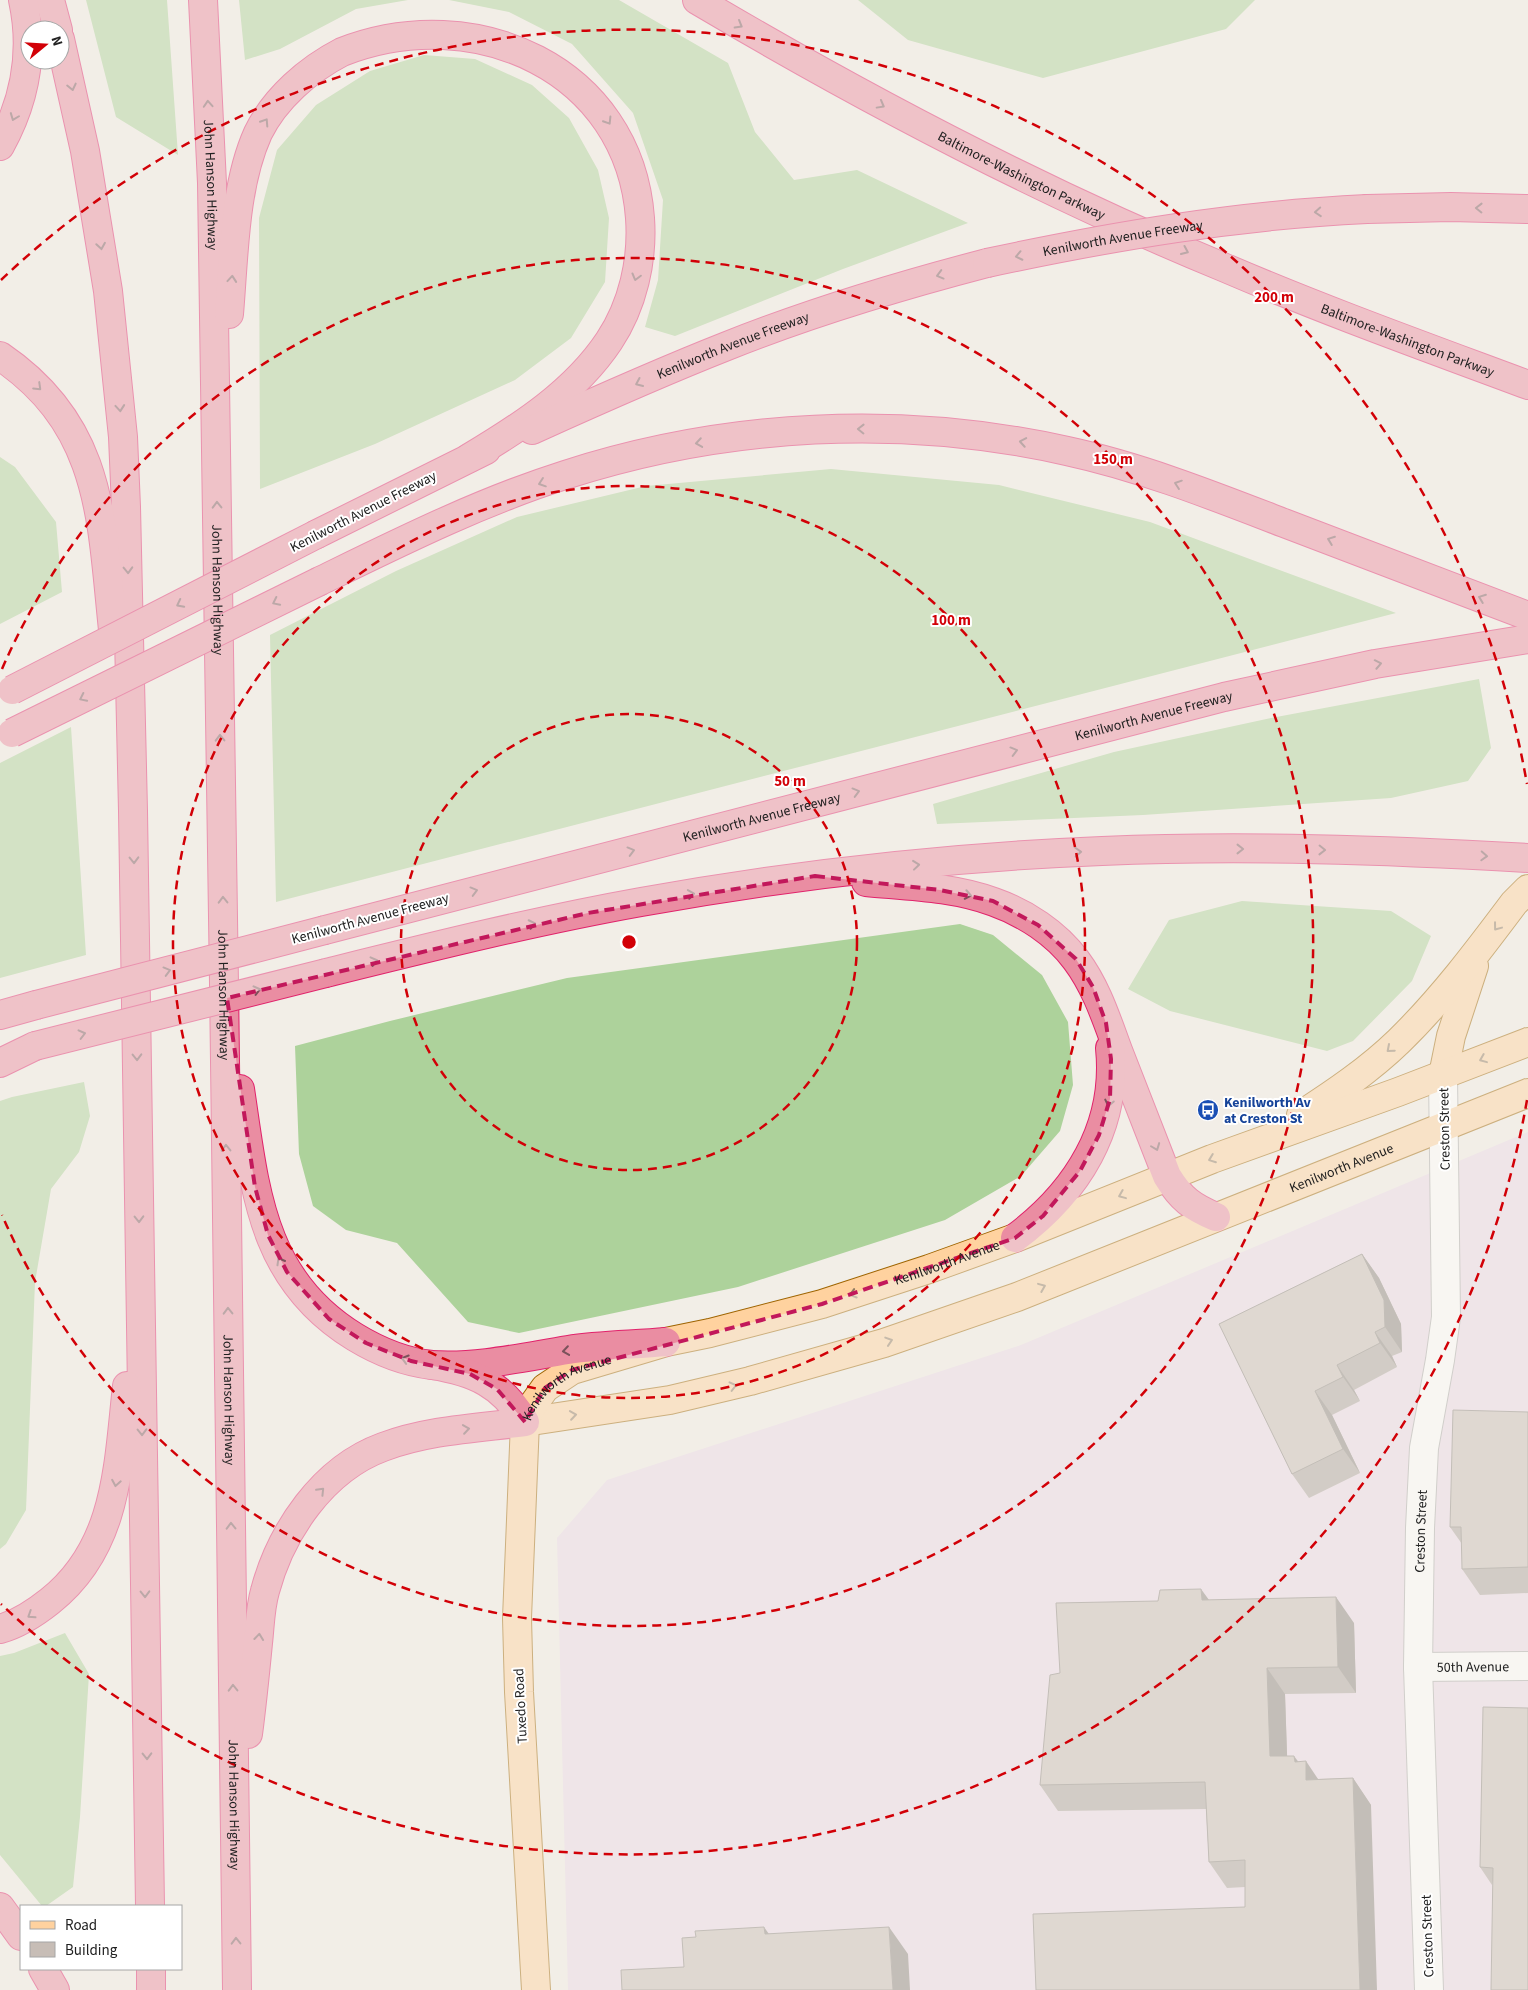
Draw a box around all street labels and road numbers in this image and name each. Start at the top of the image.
street label: John Hanson Highway [198,119,222,251]
street label: Baltimore-Washington Parkway [934,127,1109,226]
street label: Kenilworth Avenue Freeway [1041,215,1205,262]
street label: Baltimore-Washington Parkway [1318,299,1498,383]
street label: Kenilworth Avenue Freeway [654,307,812,385]
street label: Kenilworth Avenue Freeway [287,466,441,558]
street label: John Hanson Highway [206,524,228,656]
street label: Kenilworth Avenue Freeway [1073,686,1235,746]
street label: Kenilworth Avenue Freeway [681,788,843,848]
street label: Kenilworth Avenue Freeway [289,888,452,950]
street label: John Hanson Highway [212,929,234,1061]
street label: Creston Street [1434,1087,1456,1171]
street label: Kenilworth Avenue [1287,1139,1397,1198]
street label: Kenilworth Avenue [892,1235,1003,1291]
street label: John Hanson Highway [218,1334,239,1466]
street label: Kenilworth Avenue [517,1350,614,1424]
street label: Creston Street [1410,1489,1433,1573]
street label: 50th Avenue [1437,1657,1509,1678]
street label: Tuxedo Road [509,1668,533,1744]
street label: John Hanson Highway [223,1739,244,1871]
street label: Creston Street [1417,1894,1439,1978]

